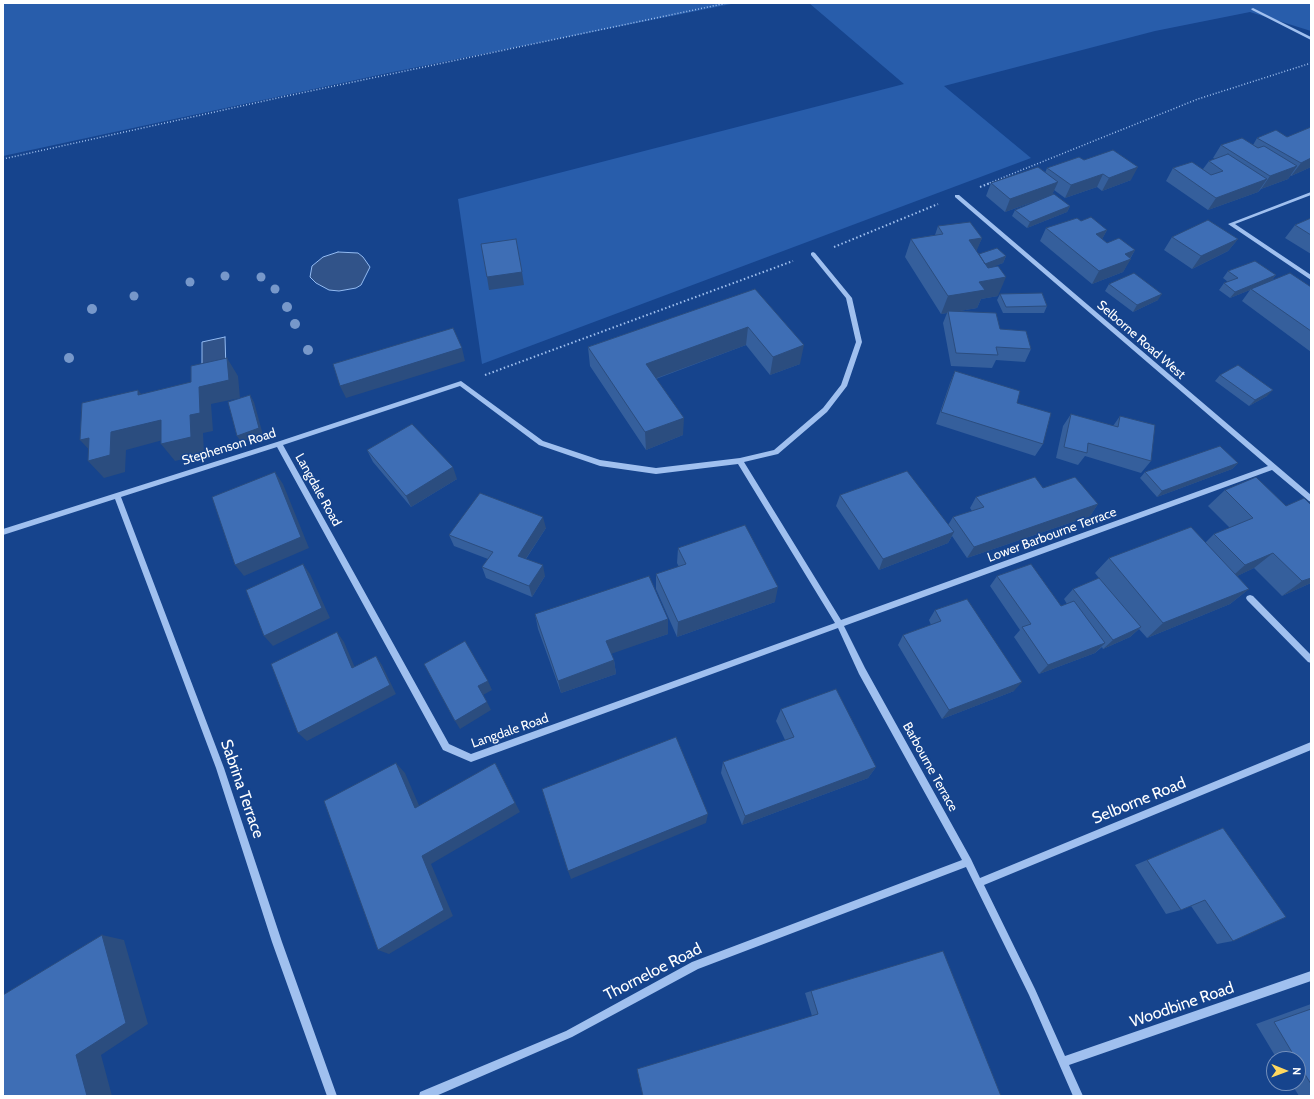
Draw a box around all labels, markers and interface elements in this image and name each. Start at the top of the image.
street label: Selborne Road West [1094,297,1188,383]
street label: Stephenson Road [180,425,278,469]
street label: Langdale Road [292,451,344,529]
street label: Lower Barbourne Terrace [985,504,1119,566]
street label: Langdale Road [469,710,551,752]
street label: Barbourne Terrace [899,720,961,814]
street label: Sabrina Terrace [216,737,268,841]
street label: Selborne Road [1089,773,1189,829]
street label: Thorneloe Road [601,939,705,1005]
street label: Woodbine Road [1127,978,1237,1032]
north arrow [1266,1051,1306,1091]
text: N [1290,1067,1304,1075]

